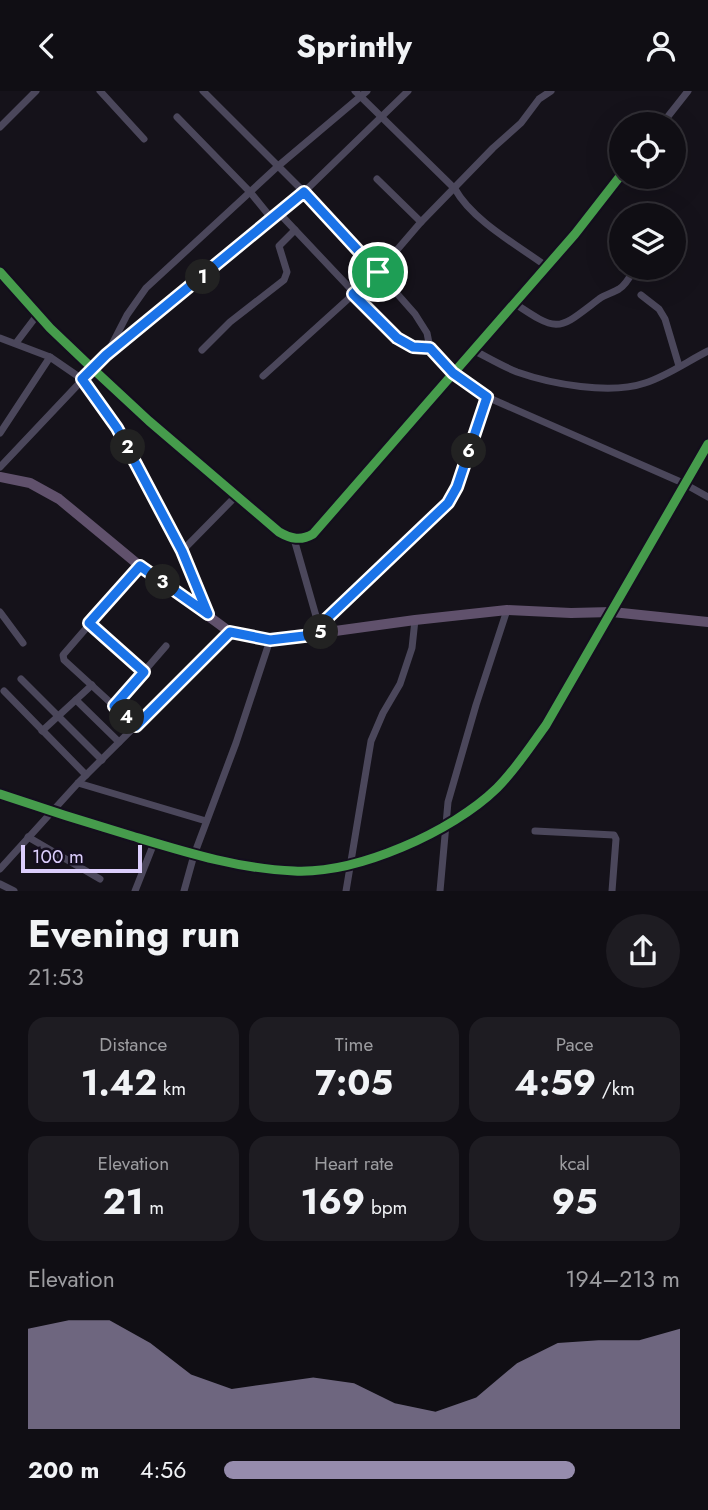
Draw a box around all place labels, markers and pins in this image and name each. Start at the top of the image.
pin [348,242,408,302]
pin: 1 [186,259,220,295]
pin: 2 [110,429,146,465]
pin: 6 [452,433,486,469]
pin: 3 [146,565,180,599]
pin: 5 [304,615,338,649]
pin: 4 [110,699,144,735]

